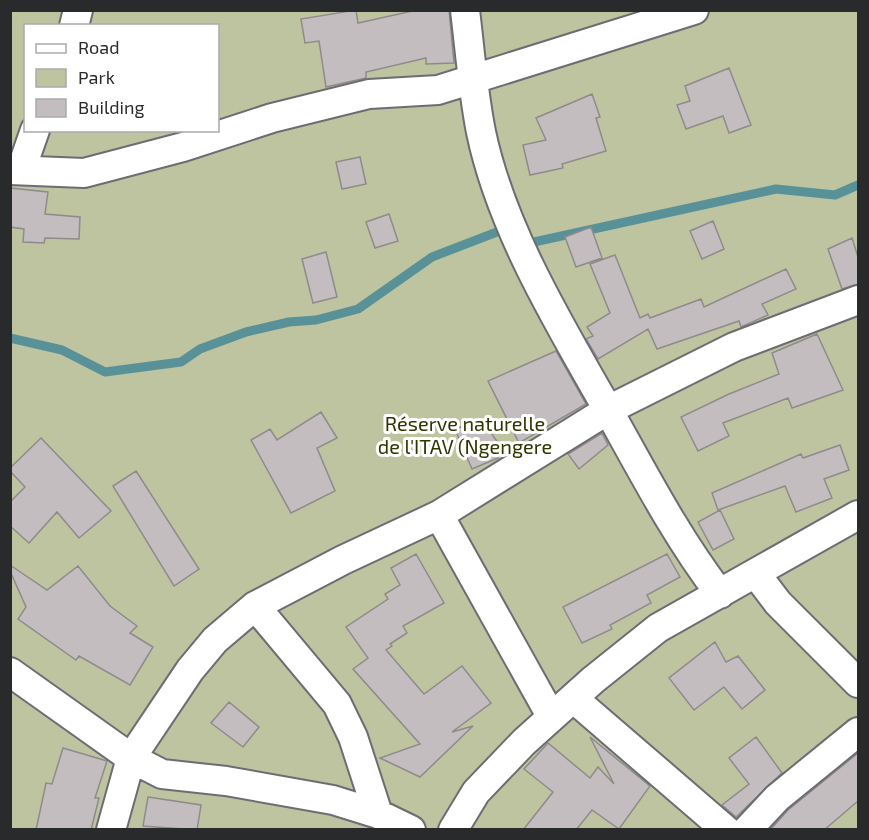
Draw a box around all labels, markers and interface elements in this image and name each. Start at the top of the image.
legend [24,24,219,132]
text: Road [78,36,119,58]
text: Park [78,66,115,88]
text: Building [78,96,145,118]
park label: Réserve naturelle de l'ITAV (Ngengere [378,411,552,458]

